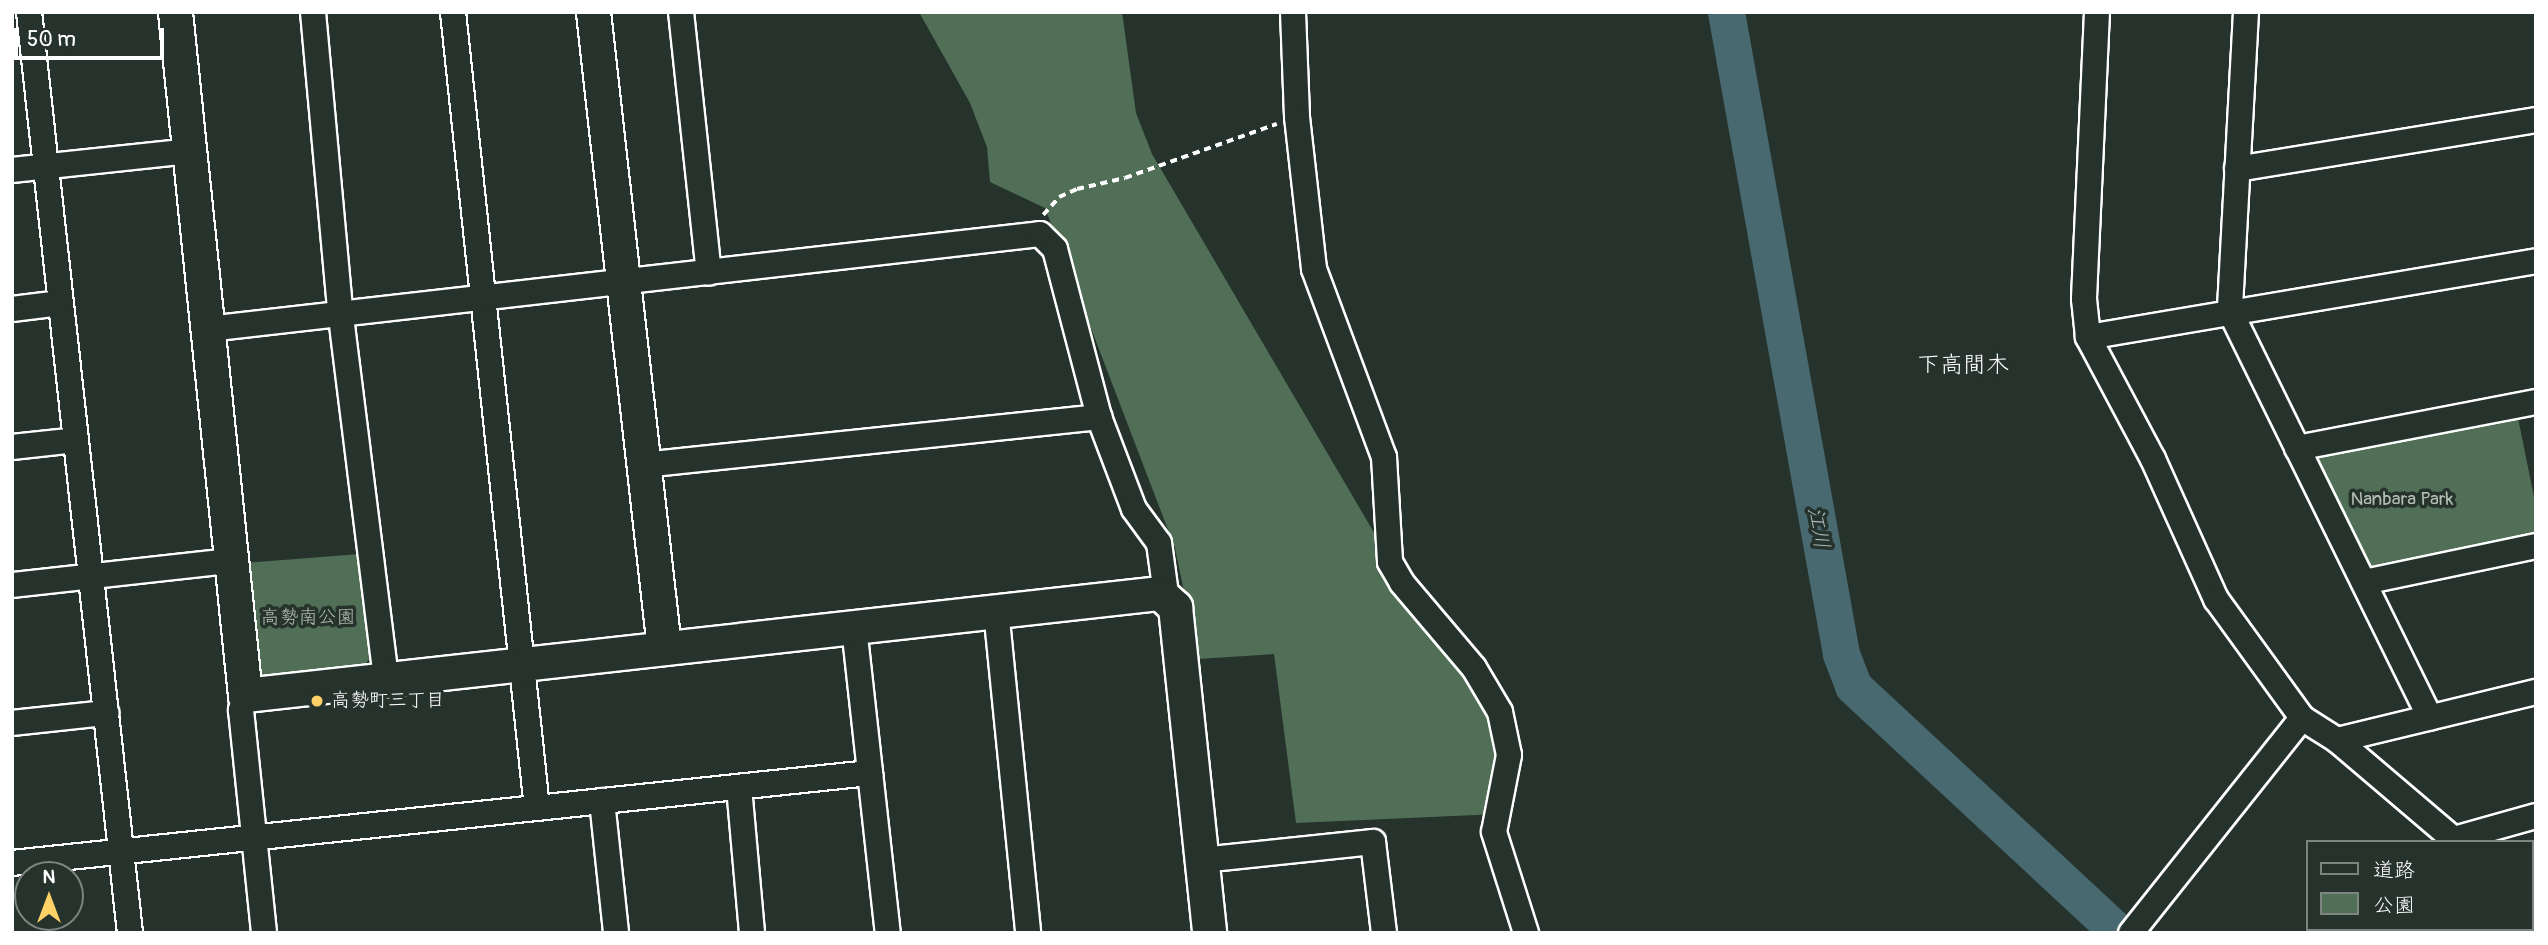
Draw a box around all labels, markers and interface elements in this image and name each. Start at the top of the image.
scale bar [18,14,168,58]
text: 50 m [27,26,76,53]
district label: 下高間木 [1917,351,2009,379]
park label: Nanbara Park [2350,489,2454,511]
water label: 江川 [1802,505,1834,551]
park label: 高勢南公園 [261,607,355,629]
place label: 高勢町三丁目 [331,690,445,712]
marker: 高勢町三丁目 [309,693,325,709]
legend [2306,840,2534,931]
text: 道路 [2373,857,2415,884]
north arrow [14,861,84,931]
text: N [43,865,55,889]
text: 公園 [2373,892,2415,919]

